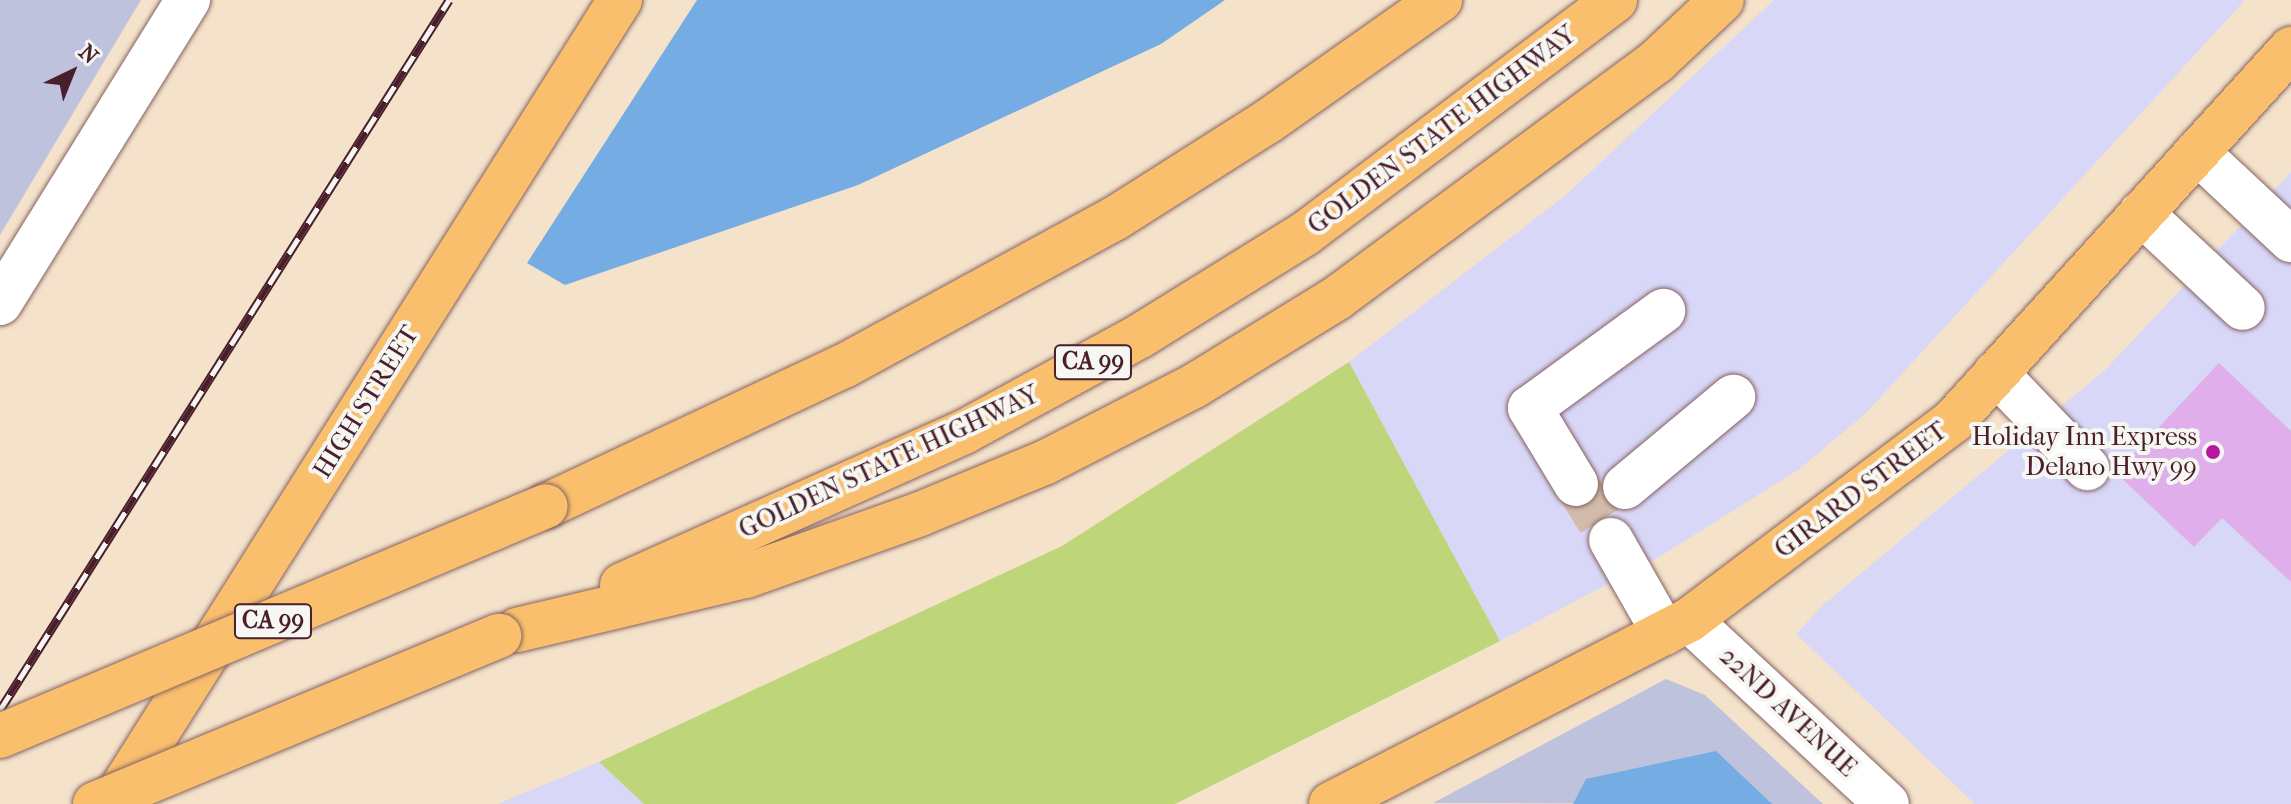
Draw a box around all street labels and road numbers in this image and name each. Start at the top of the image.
street label: GOLDEN STATE HIGHWAY [1302,19,1582,241]
street label: HIGH STREET [307,320,425,484]
road number: CA 99 [1053,342,1133,382]
street label: GOLDEN STATE HIGHWAY [734,379,1044,545]
street label: GIRARD STREET [1769,415,1953,565]
road number: CA 99 [233,601,313,641]
street label: 22ND AVENUE [1713,641,1863,783]

